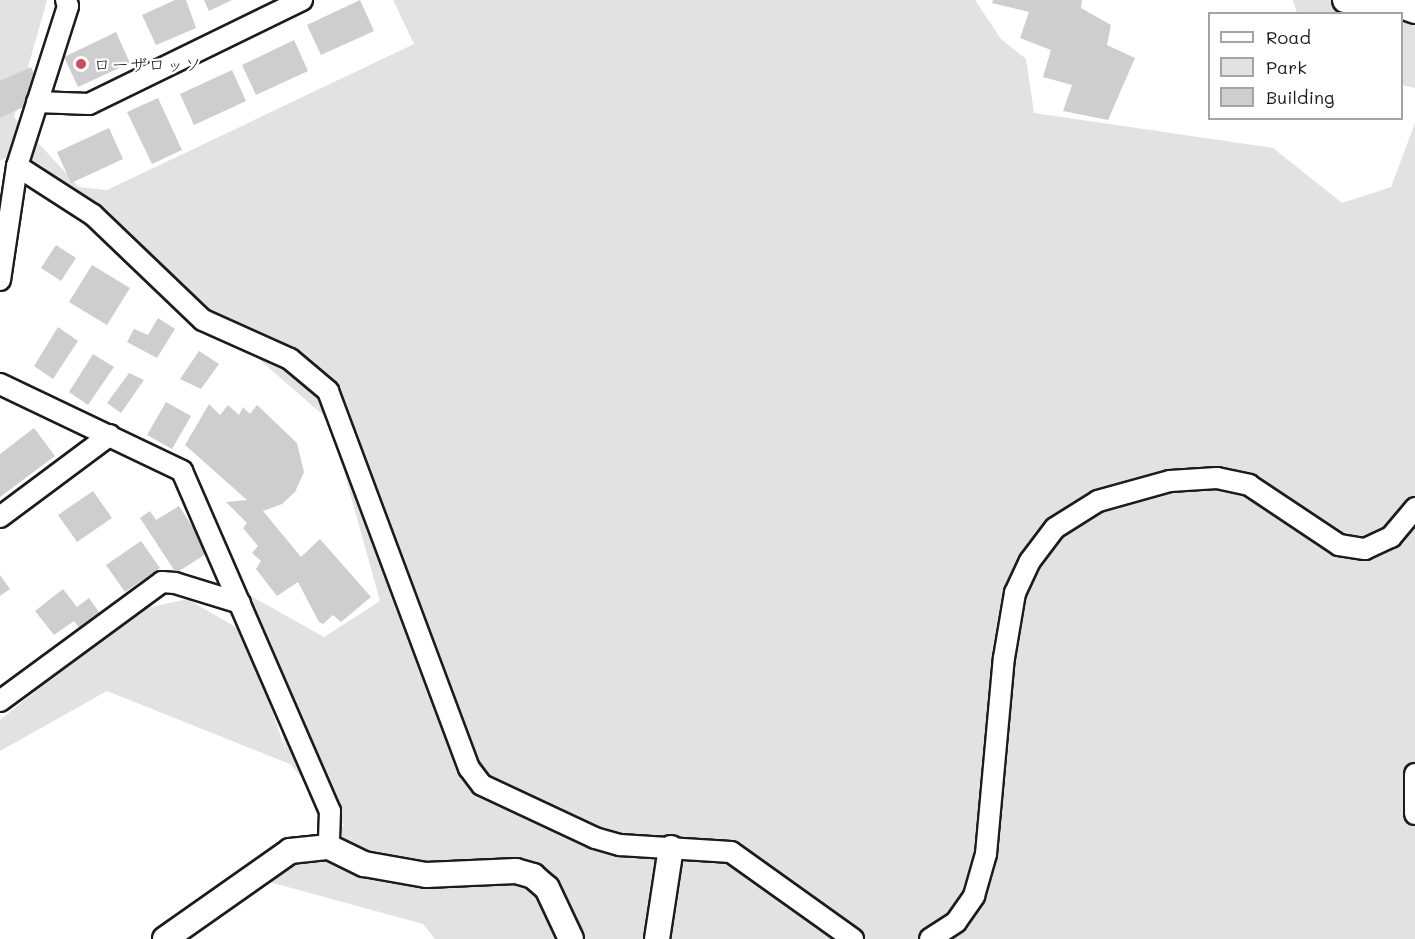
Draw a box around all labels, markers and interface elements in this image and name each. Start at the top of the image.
legend [1208,12,1403,120]
text: Road [1266,25,1311,49]
place label: ローザロッソ [93,53,201,75]
text: Park [1266,55,1307,79]
marker: ローザロッソ [74,57,88,71]
text: Building [1266,85,1334,109]

